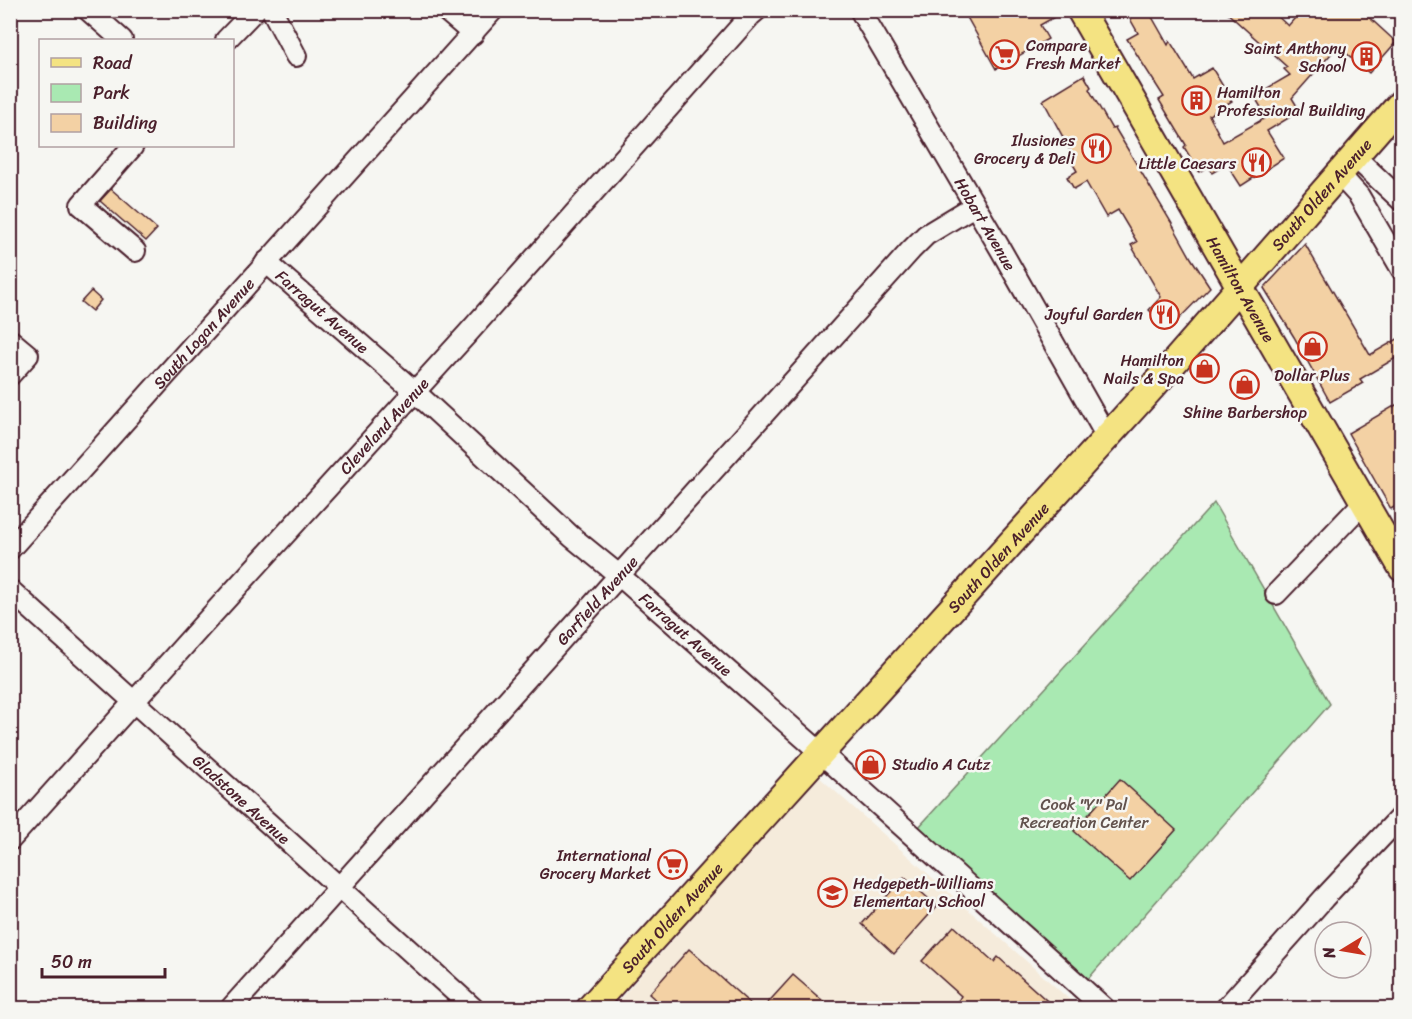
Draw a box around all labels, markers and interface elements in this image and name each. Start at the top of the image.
place label: Compare Fresh Market [1026,31,1121,78]
place label: Saint Anthony School [1244,34,1347,81]
supermarket icon: Compare Fresh Market [989,38,1021,70]
legend [39,39,234,147]
building icon: Saint Anthony School [1351,41,1383,73]
text: Road [93,47,133,79]
text: Park [93,77,130,109]
place label: Hamilton Professional Building [1217,78,1366,125]
building icon: Hamilton Professional Building [1180,85,1212,117]
text: Building [93,107,157,139]
place label: Ilusiones Grocery & Deli [974,126,1076,173]
street label: South Olden Avenue [1263,131,1379,257]
restaurant icon: Ilusiones Grocery & Deli [1080,133,1112,165]
restaurant icon: Little Caesars [1241,147,1273,179]
place label: Little Caesars [1138,149,1237,178]
street label: Hobart Avenue [947,171,1024,276]
street label: Hamilton Avenue [1199,230,1283,348]
street label: Farragut Avenue [269,262,376,361]
street label: South Logan Avenue [145,270,262,396]
restaurant icon: Joyful Garden [1148,298,1180,330]
place label: Joyful Garden [1044,300,1143,329]
shop icon: Dollar Plus [1296,331,1328,363]
place label: Hamilton Nails & Spa [1104,346,1184,393]
shop icon: Hamilton Nails & Spa [1189,353,1221,385]
place label: Dollar Plus [1274,361,1351,390]
shop icon: Shine Barbershop [1229,368,1261,400]
street label: Cleveland Avenue [332,370,436,481]
place label: Shine Barbershop [1183,398,1307,427]
street label: South Olden Avenue [940,495,1057,620]
street label: Garfield Avenue [548,548,645,652]
street label: Farragut Avenue [632,584,740,684]
street label: Gladstone Avenue [186,747,298,852]
shop icon: Studio A Cutz [855,748,887,780]
place label: Studio A Cutz [892,750,991,779]
park label: Cook "Y" Pal Recreation Center [1020,790,1149,837]
place label: International Grocery Market [540,841,651,888]
supermarket icon: International Grocery Market [656,848,688,880]
street label: South Olden Avenue [613,855,730,980]
place label: Hedgepeth-Williams Elementary School [853,869,994,916]
school or university icon: Hedgepeth-Williams Elementary School [816,876,848,908]
north arrow [1313,920,1373,980]
scale bar [42,941,165,979]
text: N [1313,944,1344,962]
text: 50 m [51,946,92,978]

